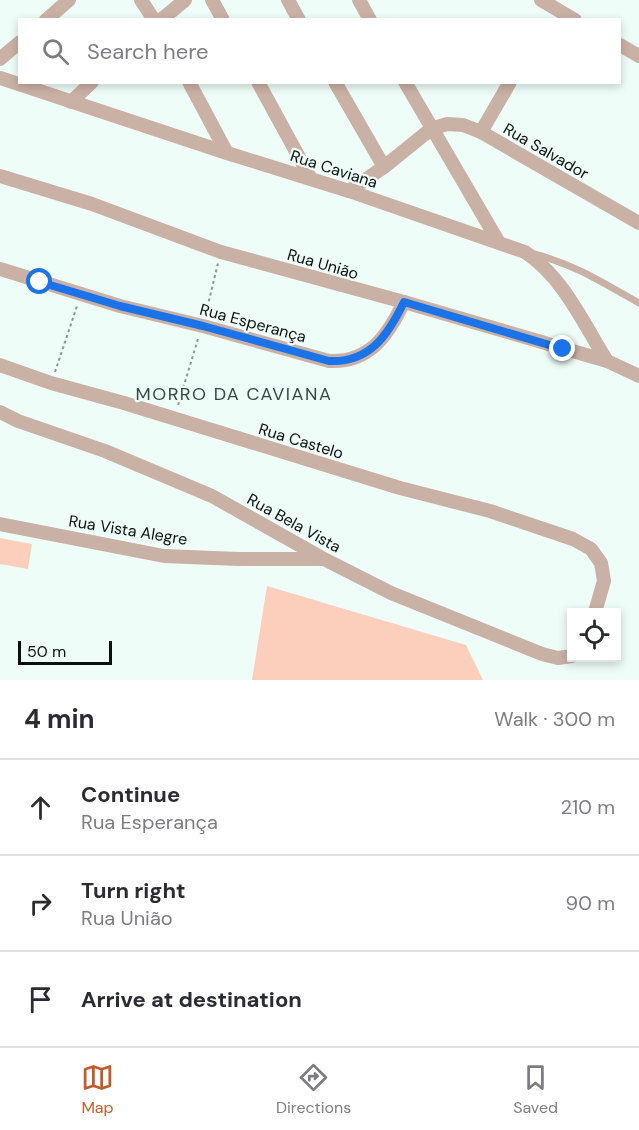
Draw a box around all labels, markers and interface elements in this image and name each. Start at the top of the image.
search box [18,18,621,84]
icon: search [39,35,72,68]
text: Search here [87,37,208,66]
street label: Rua Salvador [499,118,593,184]
street label: Rua Caviana [288,145,380,193]
street label: Rua União [285,244,361,284]
route start [26,268,52,294]
street label: Rua Esperança [197,299,309,347]
route end [549,335,575,361]
district label: MORRO DA CAVIANA [136,382,332,406]
street label: Rua Castelo [256,418,346,464]
street label: Rua Bela Vista [243,489,345,557]
street label: Rua Vista Alegre [67,510,189,550]
map controls [567,608,621,662]
button: locate [567,608,621,662]
scale bar [18,638,112,666]
text: 50 m [27,641,66,662]
text: 4 min [24,702,95,736]
text: Walk · 300 m [494,706,615,732]
text: Continue [81,780,180,809]
icon: ahead [24,791,57,824]
text: 210 m [560,794,615,820]
text: Rua Esperança [81,809,218,835]
text: Turn right [81,876,186,905]
icon: right [24,887,57,920]
text: 90 m [566,890,615,916]
text: Rua União [81,905,173,931]
icon: arrive [24,983,57,1016]
text: Arrive at destination [81,985,302,1014]
tab: Map [81,1061,114,1118]
tab: Directions [276,1061,351,1118]
tab: Saved [513,1061,558,1118]

